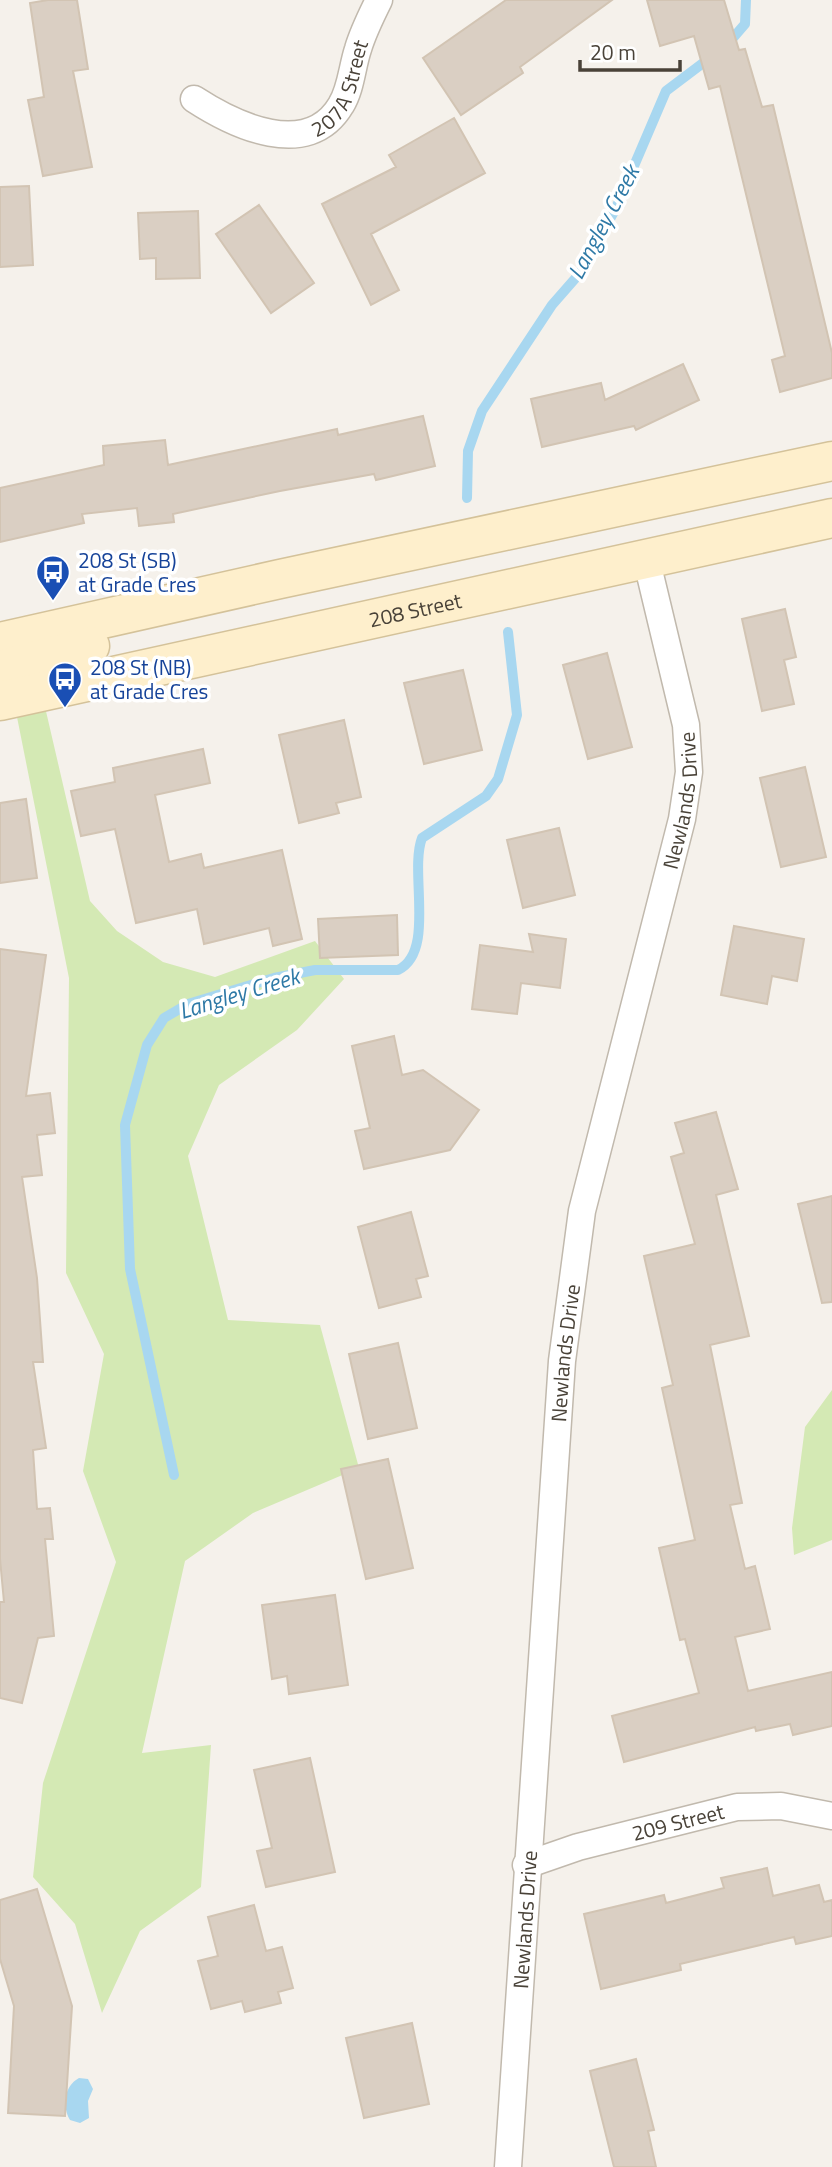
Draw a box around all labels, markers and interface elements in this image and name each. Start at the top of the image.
scale bar [580,28,680,72]
street label: 207A Street [305,35,376,145]
text: 20 m [590,36,636,68]
water label: Langley Creek [558,156,649,285]
place label: 208 St (SB) at Grade Cres [78,544,196,600]
bus stop icon: 208 St (SB) at Grade Cres [34,553,72,602]
street label: 208 Street [366,584,465,635]
place label: 208 St (NB) at Grade Cres [90,651,208,707]
bus stop icon: 208 St (NB) at Grade Cres [46,660,84,709]
street label: Newlands Drive [654,731,705,872]
water label: Langley Creek [174,957,306,1028]
street label: Newlands Drive [542,1282,588,1423]
street label: 209 Street [628,1795,728,1849]
street label: Newlands Drive [504,1849,545,1990]

